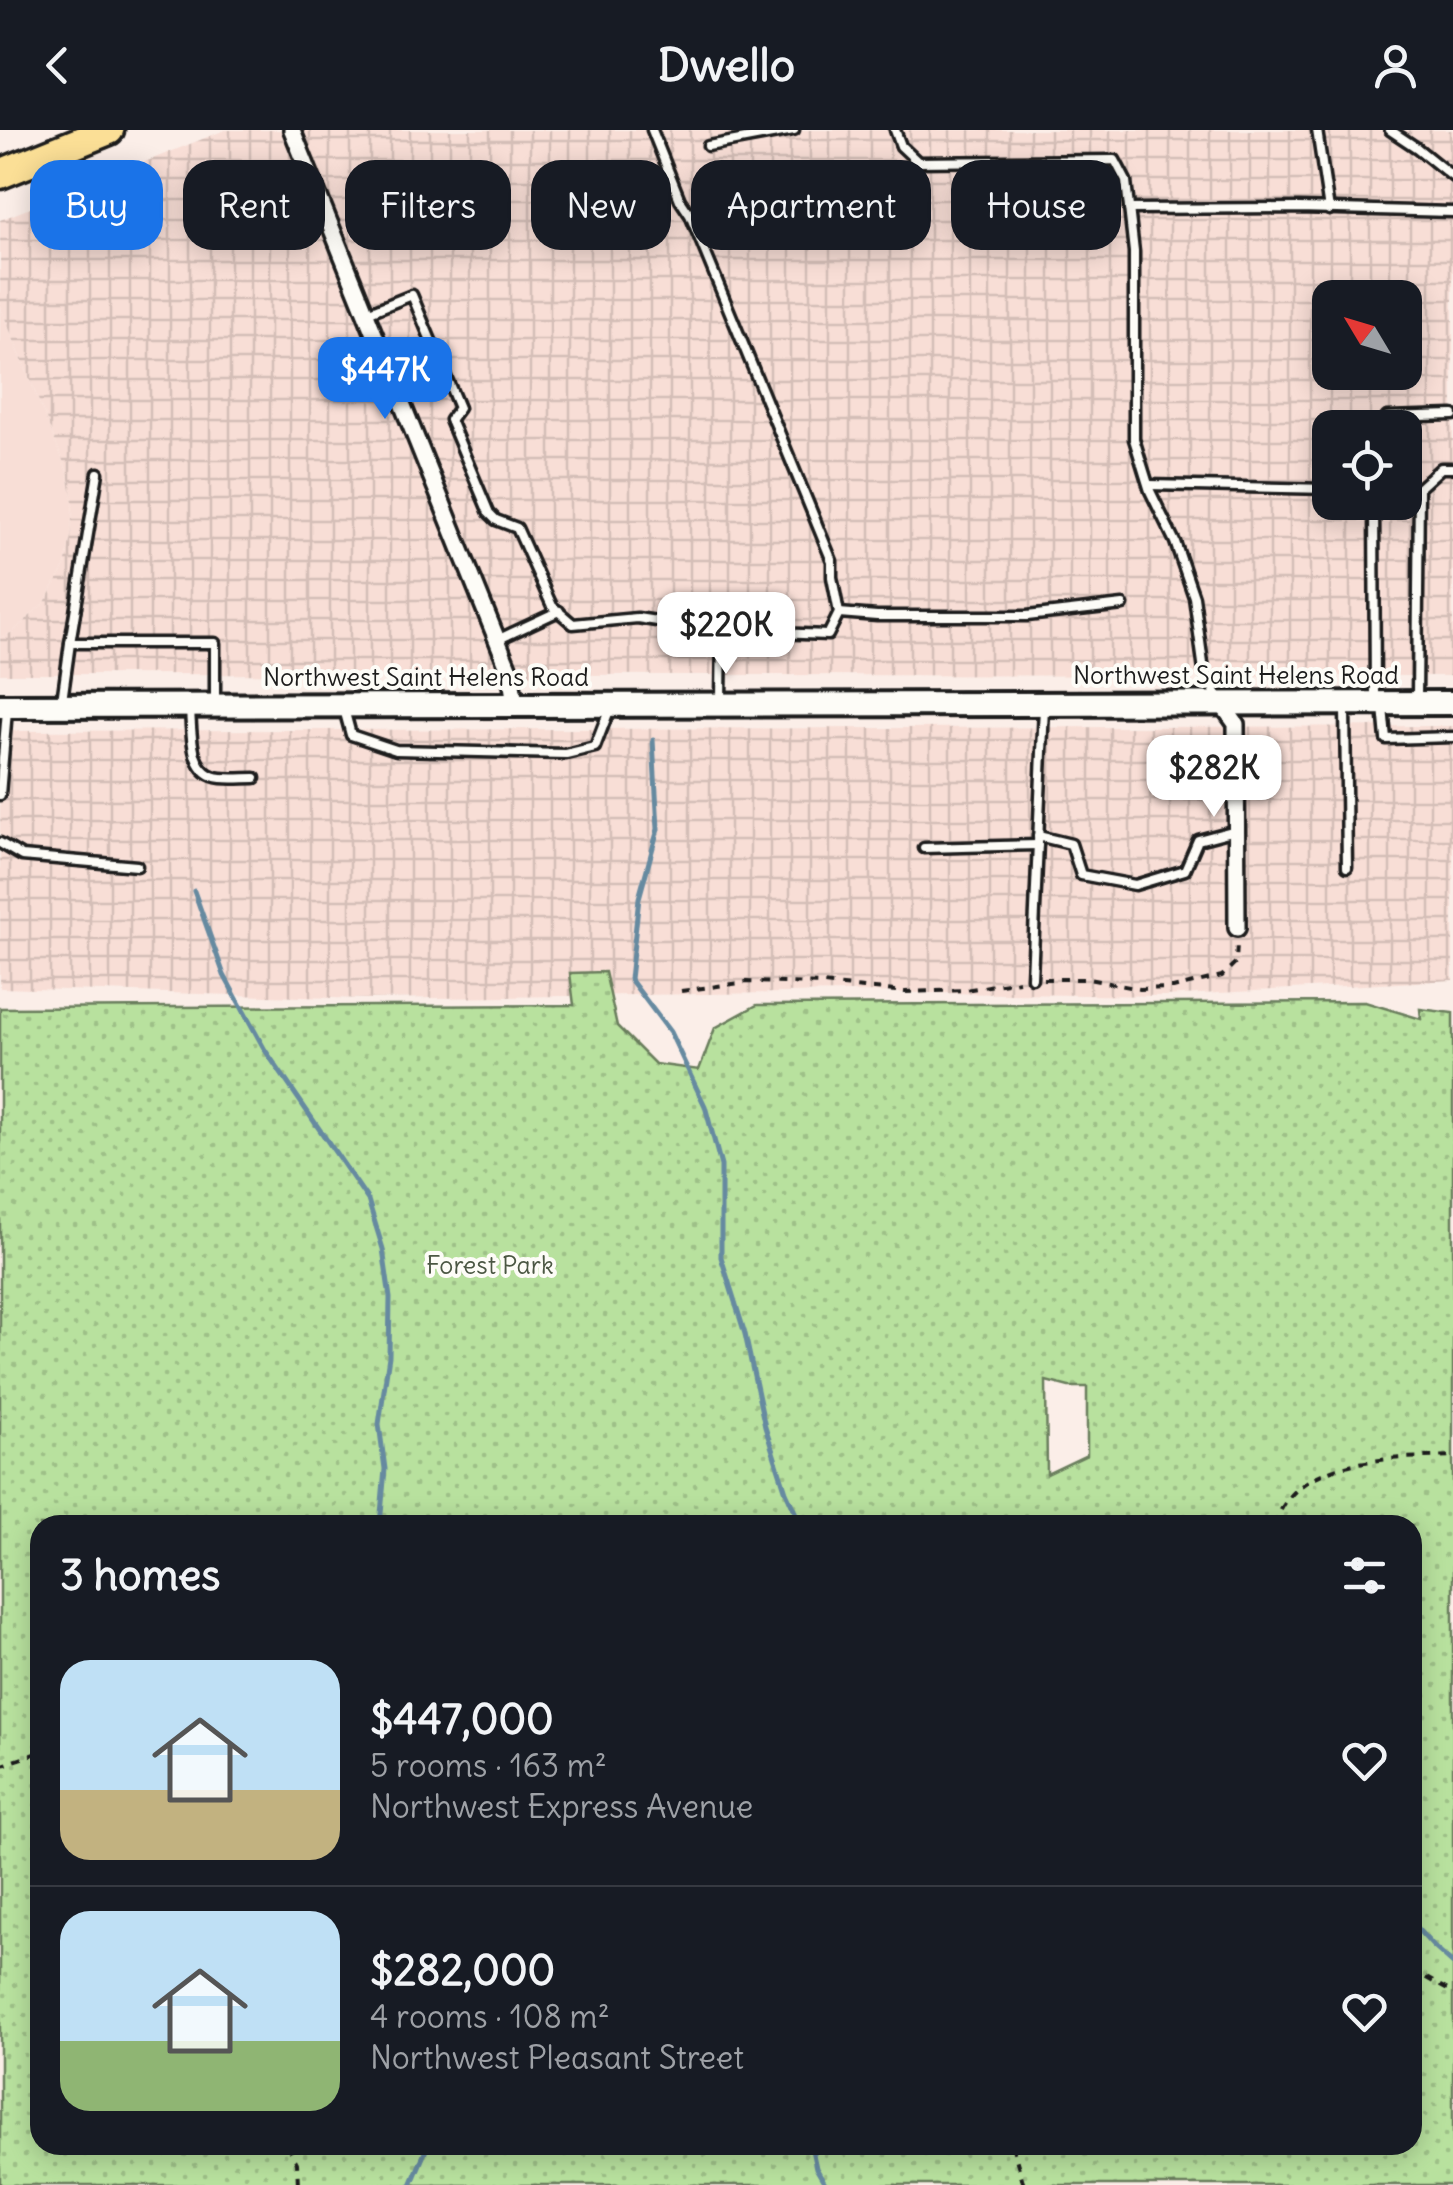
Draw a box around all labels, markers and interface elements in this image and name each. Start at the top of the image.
text: Dwello [658,37,795,93]
icon: back [30,38,85,93]
icon: person [1368,38,1423,93]
chip: Buy [30,160,163,250]
chip: Rent [183,160,325,250]
chip: Filters [345,160,511,250]
chip: New [531,160,671,250]
chip: Apartment [691,160,931,250]
chip: House [951,160,1121,250]
north arrow [1312,280,1422,390]
map controls [1312,280,1422,520]
pin: $447K [315,337,455,422]
text: $447K [340,349,430,390]
button: locate [1312,410,1422,520]
pin: $220K [656,592,796,677]
text: $220K [679,604,773,645]
street label: Northwest Saint Helens Road [1073,659,1399,691]
street label: Northwest Saint Helens Road [263,661,589,693]
pin: $282K [1144,735,1284,820]
text: $282K [1168,747,1260,788]
park label: Forest Park [426,1249,554,1281]
icon: filters [1337,1548,1392,1603]
text: 3 homes [60,1549,220,1601]
text: $447,000 [370,1693,554,1745]
icon: home [140,1700,260,1820]
icon: heart [1337,1733,1392,1788]
text: 5 rooms · 163 m² [370,1745,607,1786]
text: Northwest Express Avenue [370,1786,753,1827]
text: $282,000 [370,1944,555,1996]
icon: home [140,1951,260,2071]
icon: heart [1337,1984,1392,2039]
text: 4 rooms · 108 m² [370,1996,610,2037]
text: Northwest Pleasant Street [370,2037,744,2078]

